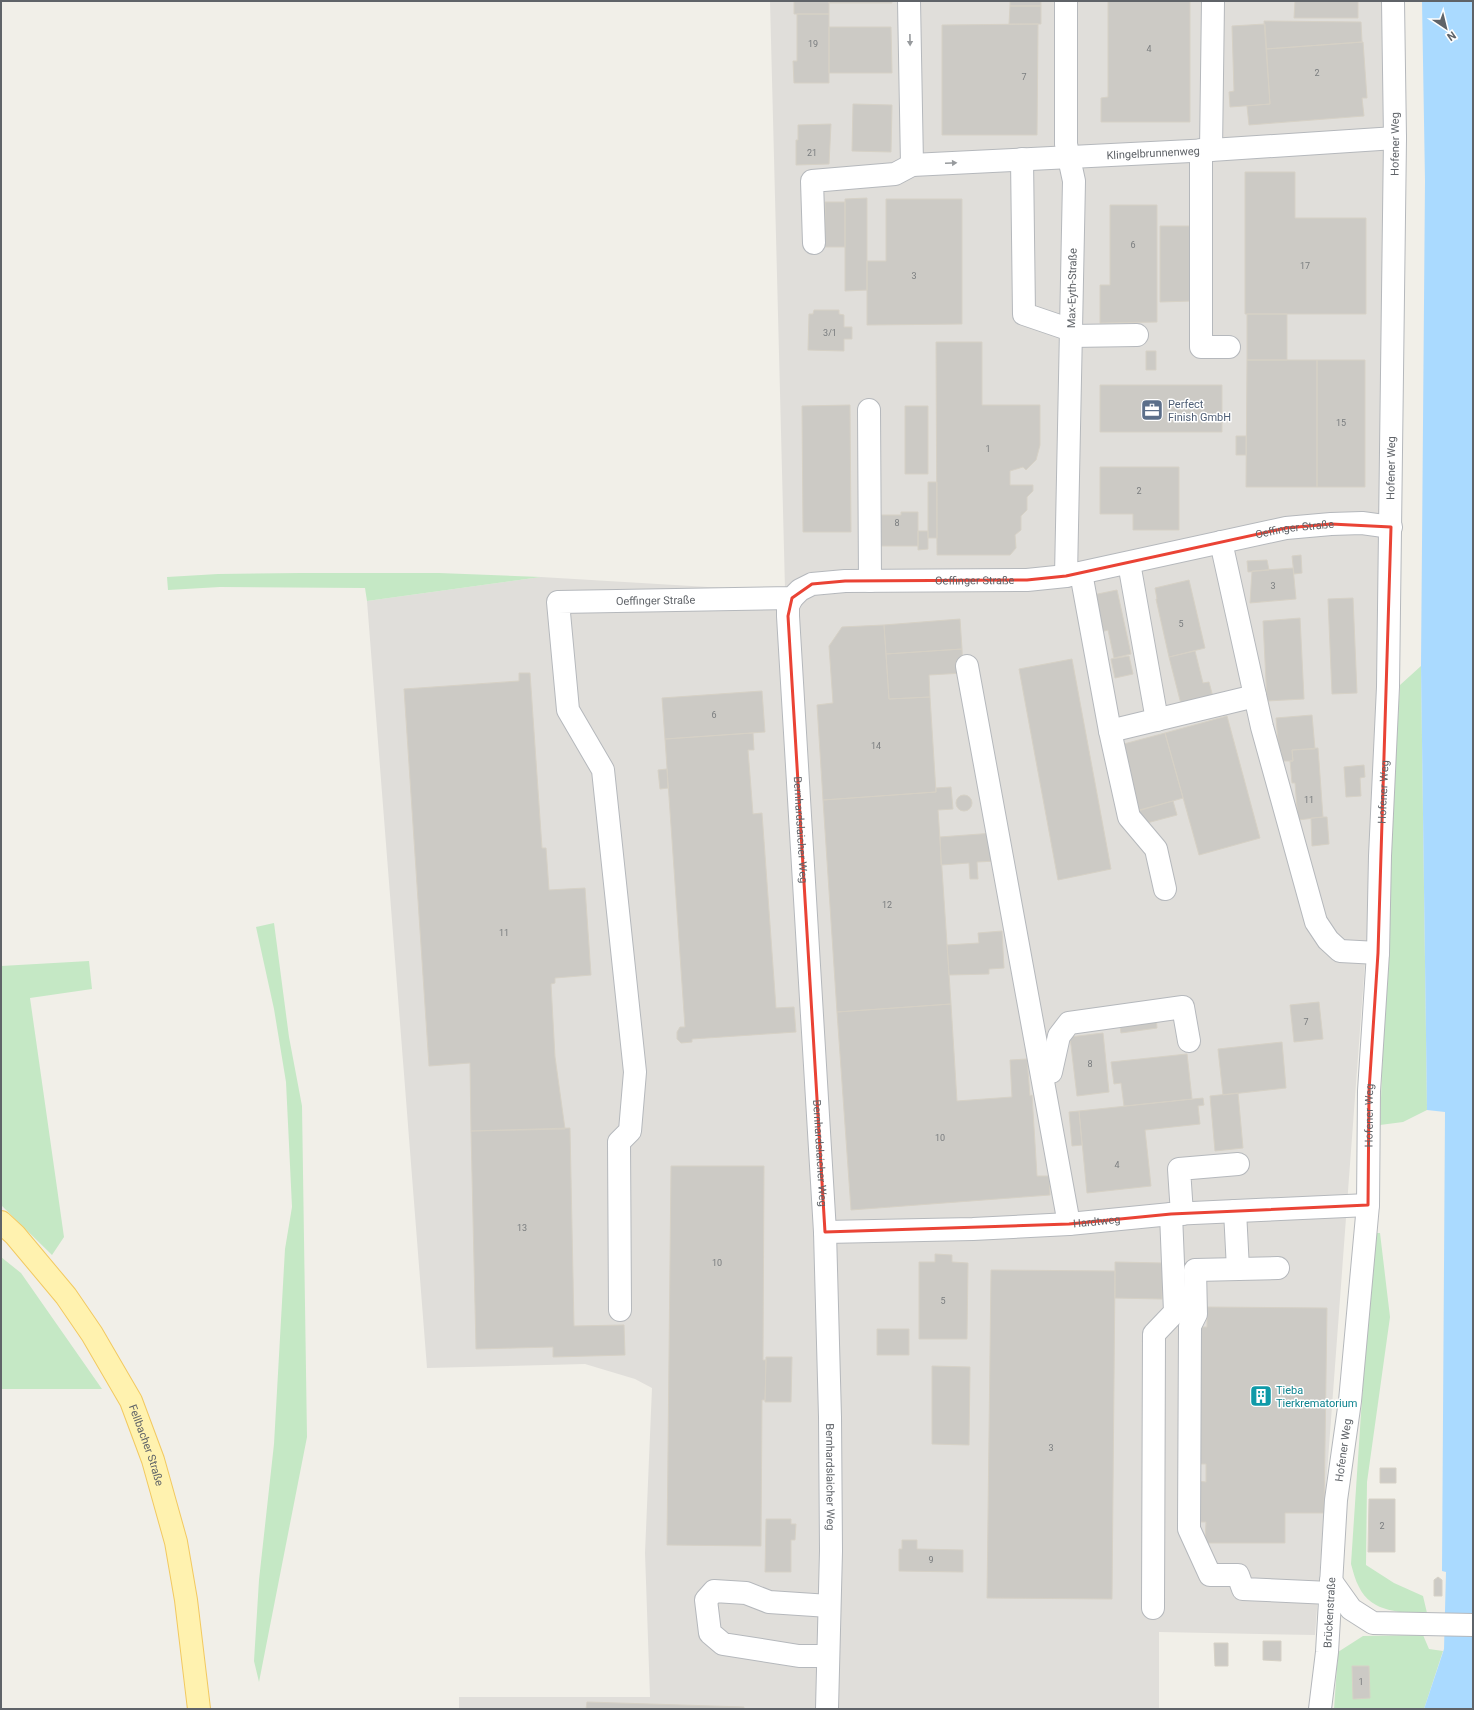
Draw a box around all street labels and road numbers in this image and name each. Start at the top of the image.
street label: Hofener Weg [1389,112,1402,176]
street label: Klingelbrunnenweg [1106,145,1200,162]
street label: Max-Eyth-Straße [1065,248,1080,328]
street label: Hofener Weg [1384,436,1398,500]
street label: Oeffinger Straße [1254,518,1335,542]
street label: Oeffinger Straße [935,574,1015,588]
street label: Oeffinger Straße [616,594,696,608]
street label: Hofener Weg [1376,760,1392,824]
street label: Bernhardslaicher Weg [791,776,810,884]
street label: Hofener Weg [1363,1083,1376,1147]
street label: Bernhardslaicher Weg [810,1099,829,1207]
street label: Hardtweg [1072,1213,1121,1231]
street label: Fellbacher Straße [126,1403,166,1488]
street label: Hofener Weg [1333,1418,1354,1483]
street label: Bernhardslaicher Weg [823,1423,837,1531]
street label: Brückenstraße [1321,1577,1338,1648]

